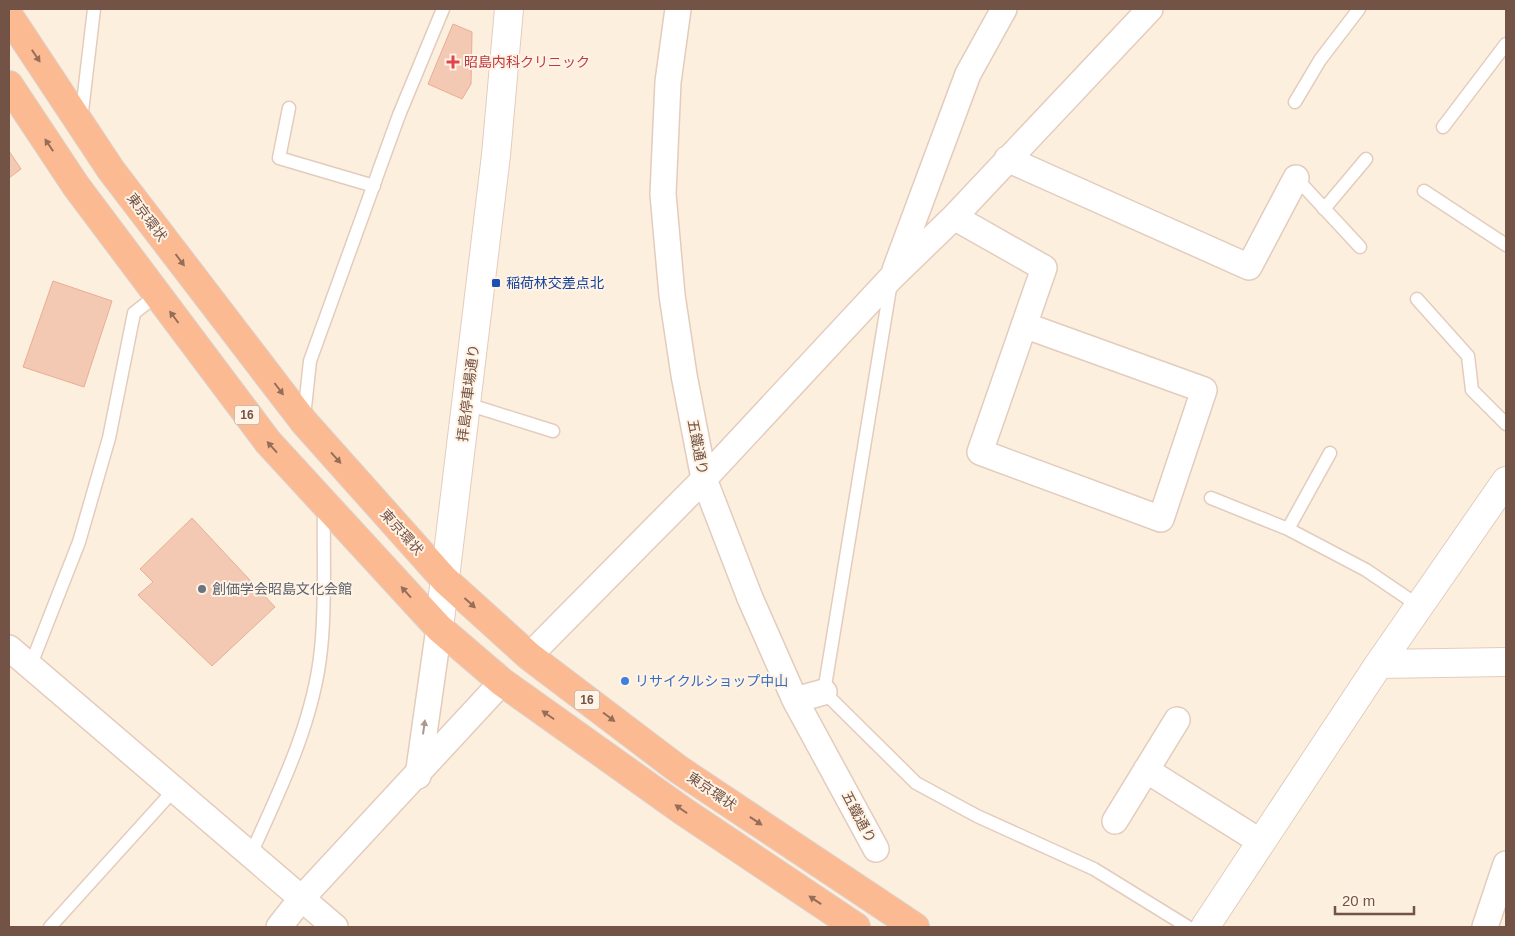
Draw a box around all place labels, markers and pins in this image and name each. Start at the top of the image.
place label: 昭島内科クリニック [464,54,590,70]
marker: 昭島内科クリニック [446,55,460,69]
place label: 稲荷林交差点北 [506,275,604,291]
marker: 稲荷林交差点北 [490,277,502,289]
place label: 創価学会昭島文化会館 [212,581,352,597]
marker: 創価学会昭島文化会館 [196,583,208,595]
place label: リサイクルショップ中山 [635,673,788,689]
marker: リサイクルショップ中山 [619,675,631,687]

